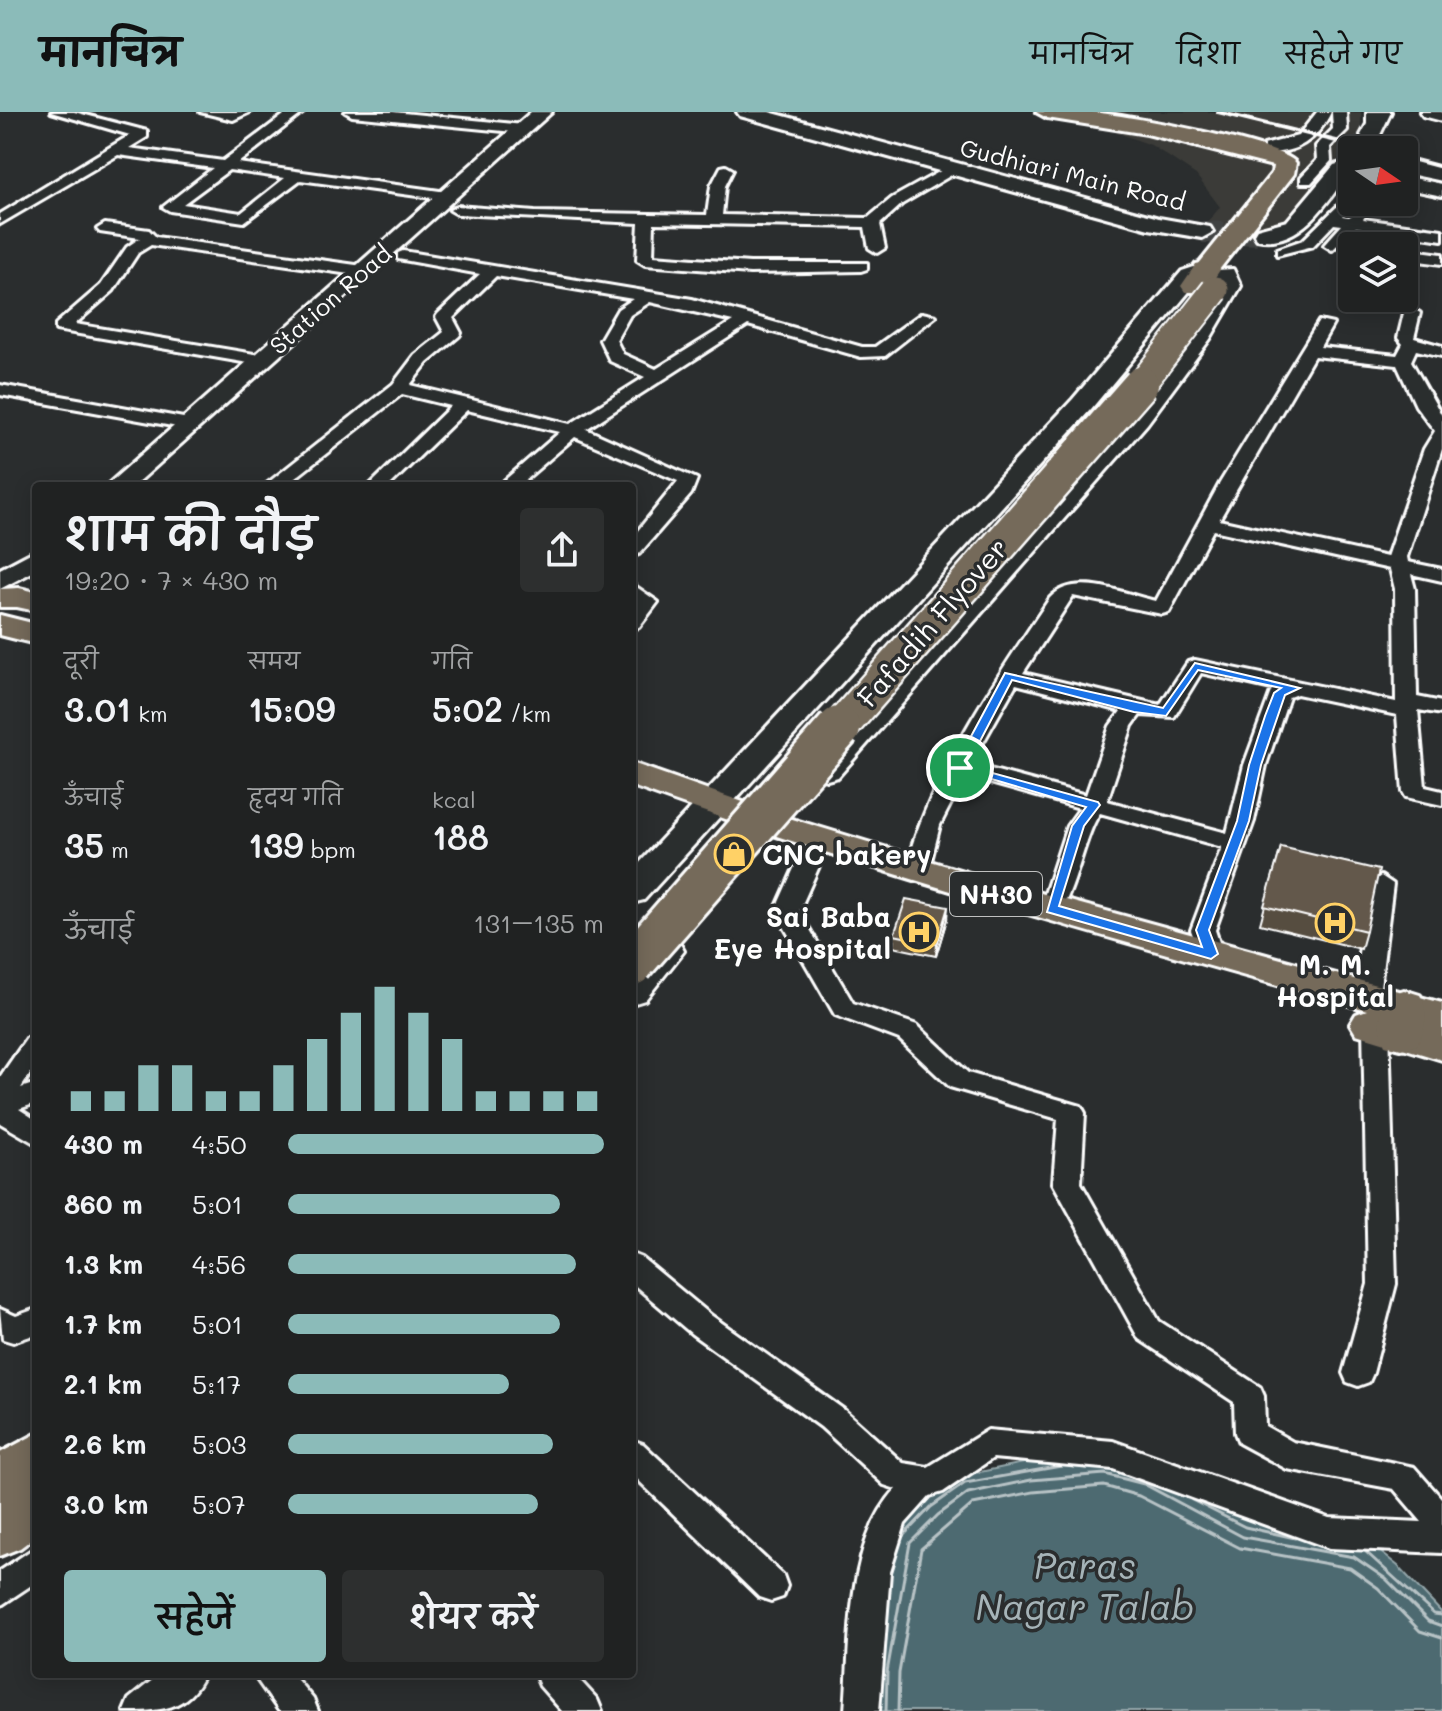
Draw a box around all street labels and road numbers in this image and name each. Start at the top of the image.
street label: Gudhiari Main Road [957,131,1189,217]
street label: Station Road [263,237,397,361]
street label: Fafadih Flyover [849,530,1015,714]
road number: NH30 [950,872,1042,916]

